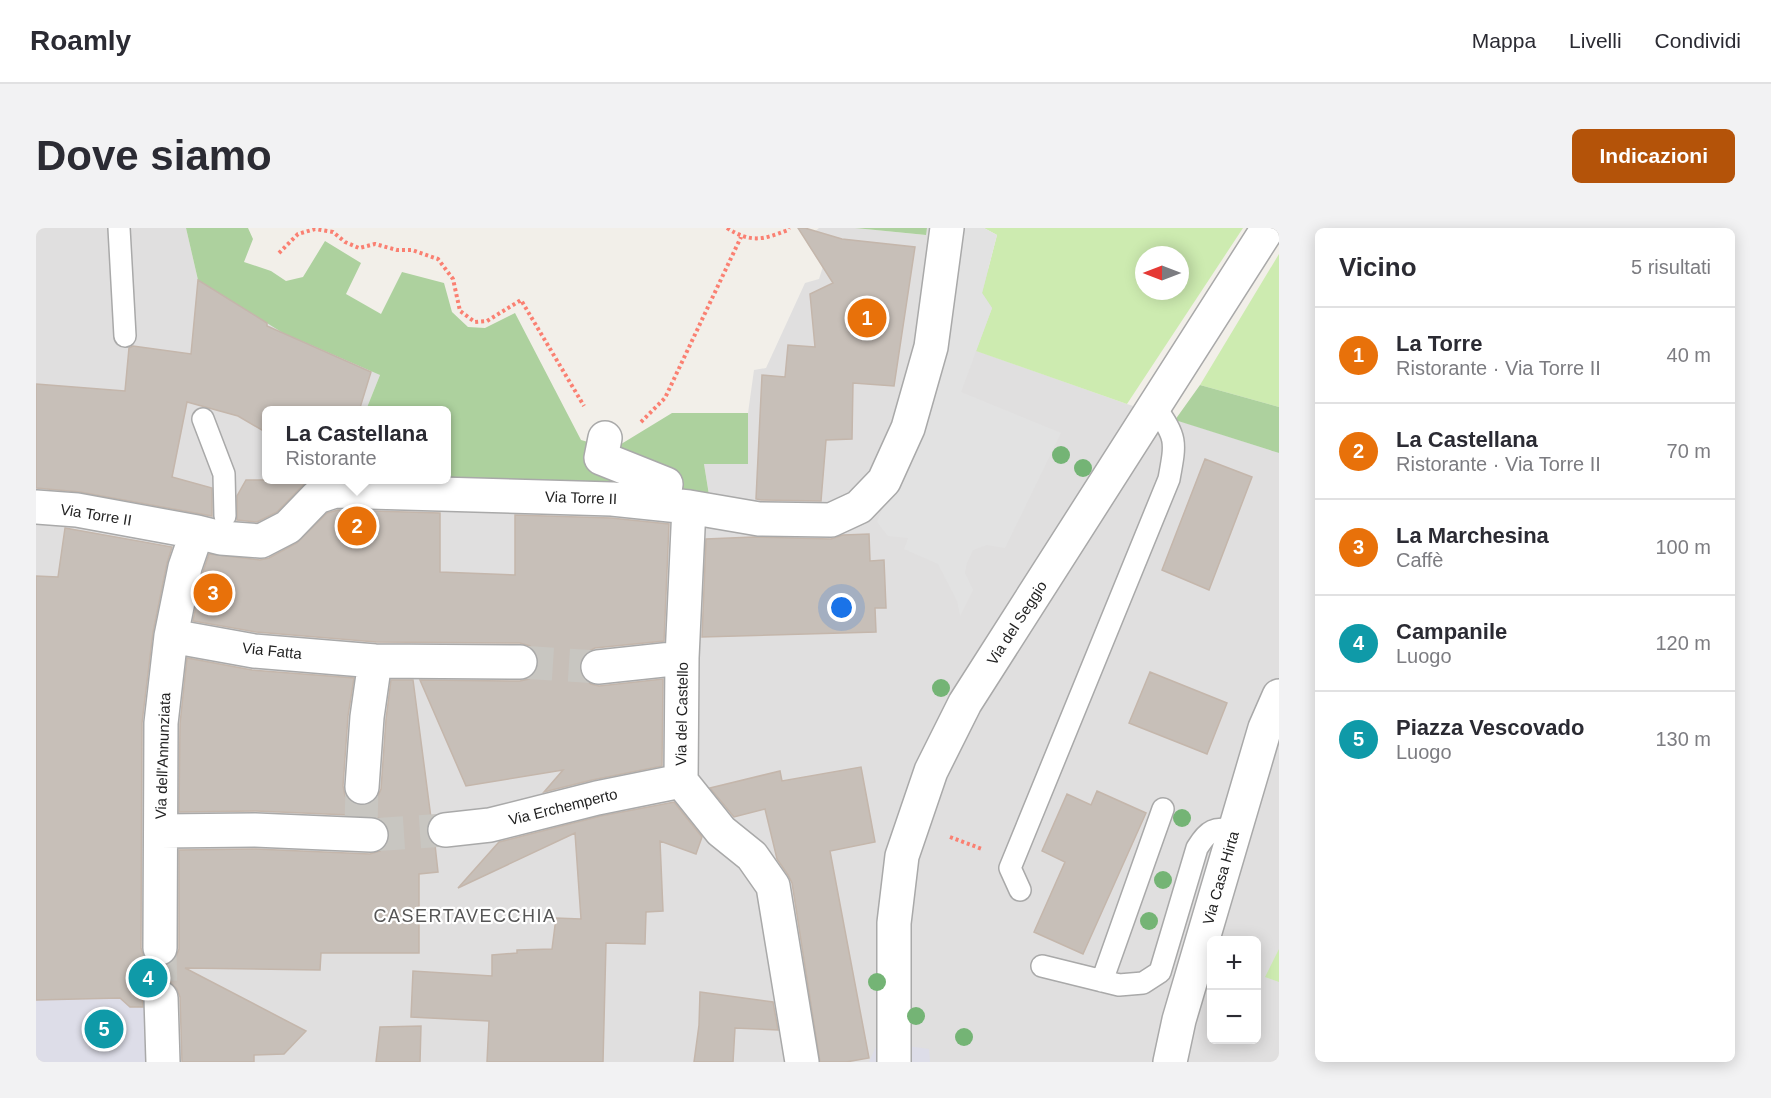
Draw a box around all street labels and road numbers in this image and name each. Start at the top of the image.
street label: Via Torre II [545,488,617,507]
street label: Via Torre II [59,500,133,529]
street label: Via del Seggio [983,578,1050,668]
street label: Via Fatta [241,639,303,662]
street label: Via del Castello [672,662,691,766]
street label: Via dell'Annunziata [152,692,173,820]
street label: Via Erchemperto [507,785,619,828]
street label: Via Casa Hirta [1199,829,1242,927]

